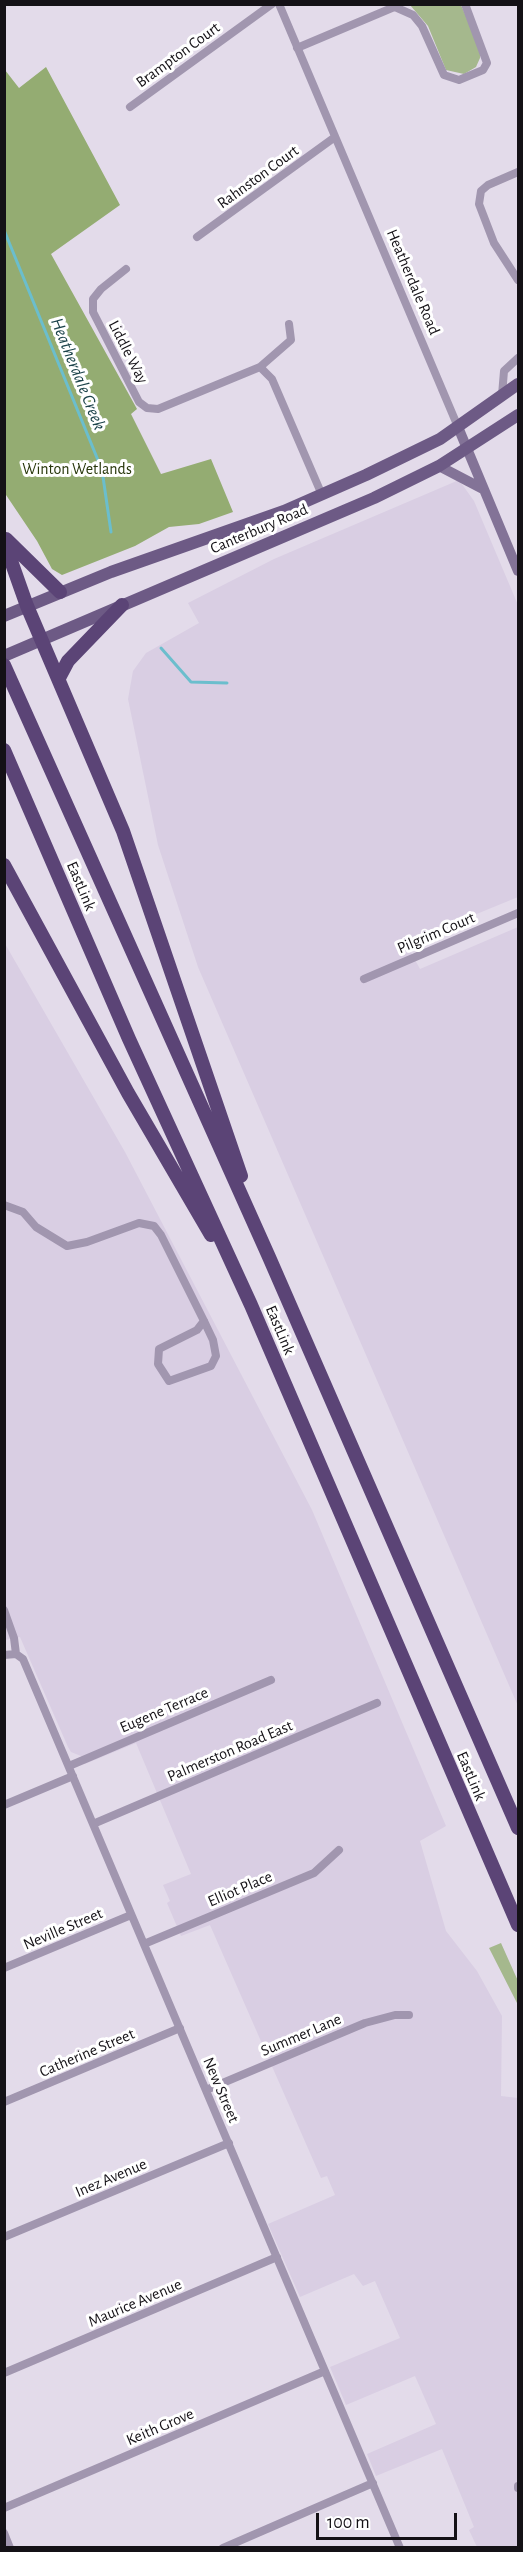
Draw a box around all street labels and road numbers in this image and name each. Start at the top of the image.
street label: Brampton Court [132,18,224,92]
street label: Rahnston Court [214,141,302,213]
street label: Heatherdale Road [382,226,444,338]
street label: Liddle Way [104,317,152,387]
street label: Canterbury Road [207,500,311,558]
street label: EastLink [62,859,100,913]
street label: Pilgrim Court [394,908,478,958]
street label: EastLink [261,1303,299,1357]
street label: Eugene Terrace [117,1683,211,1737]
street label: Palmerston Road East [164,1716,296,1786]
street label: EastLink [452,1749,490,1803]
street label: Elliot Place [205,1867,275,1911]
street label: Neville Street [20,1904,106,1954]
street label: Summer Lane [258,2009,344,2061]
street label: Catherine Street [37,2024,137,2082]
street label: New Street [199,2054,243,2126]
street label: Inez Avenue [72,2154,150,2202]
street label: Maurice Avenue [85,2275,185,2331]
street label: Keith Grove [123,2404,197,2450]

